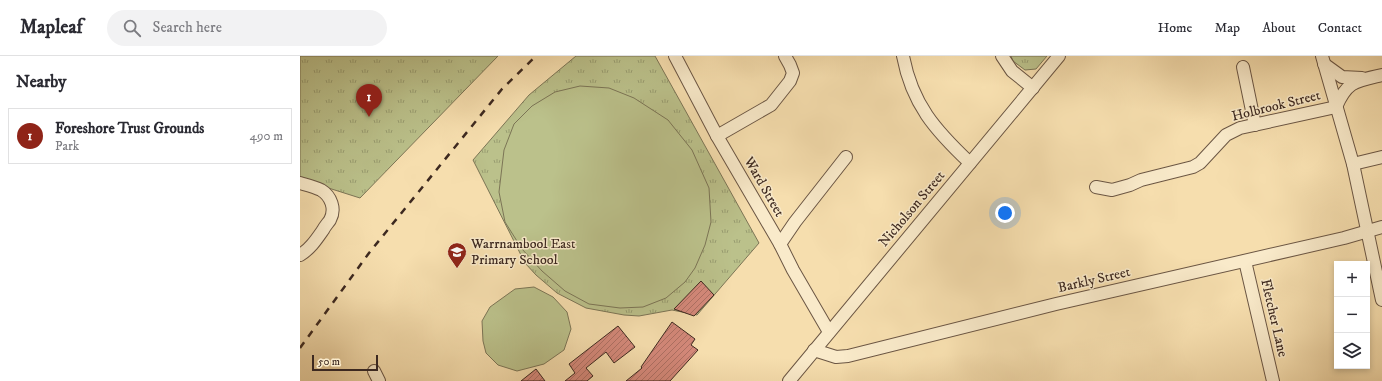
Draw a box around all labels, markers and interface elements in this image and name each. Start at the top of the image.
search box [107,10,387,46]
text: Mapleaf [20,16,83,39]
icon: search [121,17,143,39]
text: Search here [153,18,222,37]
text: Home [1158,19,1192,37]
text: Map [1214,19,1240,37]
text: About [1262,19,1296,37]
text: Contact [1318,19,1362,37]
text: Nearby [16,71,66,93]
pin: 1 [356,84,382,117]
street label: Holbrook Street [1230,86,1323,126]
text: Foreshore Trust Grounds [55,119,204,138]
text: 1 [28,128,32,144]
text: 490 m [249,128,283,144]
text: Park [55,138,79,154]
street label: Ward Street [739,153,789,221]
street label: Nicholson Street [875,167,949,251]
your location [995,203,1015,223]
place label: Warrnambool East Primary School [470,235,576,269]
school or university icon: Warrnambool East Primary School [446,241,468,269]
map controls [1334,261,1370,369]
button: + [1334,261,1370,297]
street label: Barkly Street [1056,263,1132,297]
street label: Fletcher Lane [1256,277,1292,359]
button: − [1334,297,1370,333]
button: layers [1334,333,1370,369]
scale bar [312,353,378,372]
text: 50 m [318,355,340,369]

